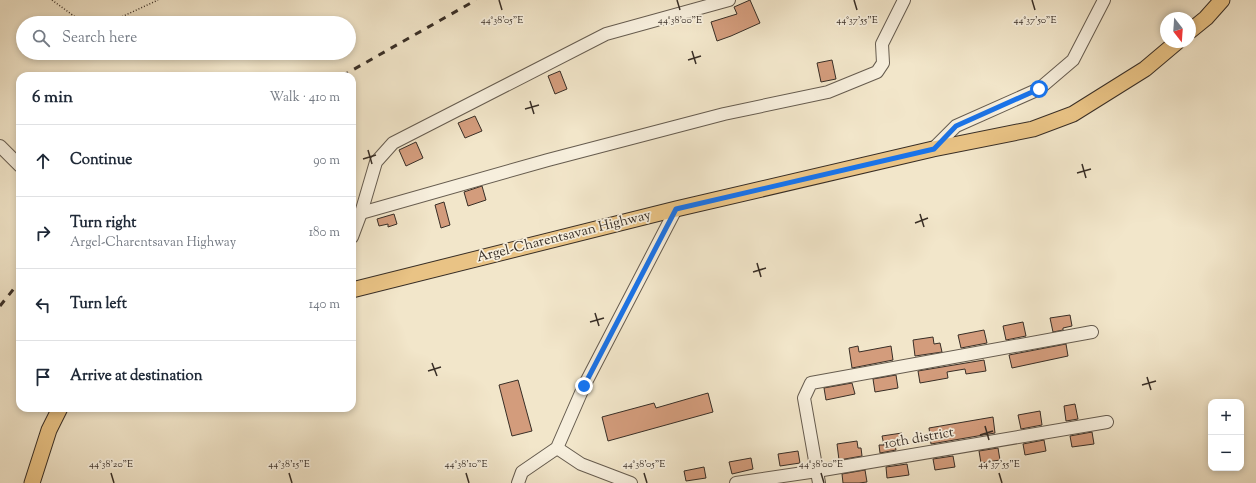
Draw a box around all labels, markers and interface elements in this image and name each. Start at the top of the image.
north arrow [1160,12,1196,48]
text: 44°38'05"E [481,13,523,28]
text: 44°38'00"E [658,13,702,28]
text: 44°37'55"E [836,13,878,28]
text: 44°37'50"E [1013,13,1057,28]
search box [16,16,356,60]
icon: search [30,27,52,49]
text: Search here [62,28,137,49]
route start [1030,80,1048,98]
text: 6 min [32,86,73,110]
text: Walk · 410 m [269,89,340,107]
icon: ahead [32,150,54,172]
text: Continue [70,150,132,171]
text: 90 m [313,152,340,170]
street label: Argel-Charentsavan Highway [475,206,653,268]
text: Turn right [70,213,136,234]
icon: right [32,222,54,244]
text: 180 m [309,224,340,242]
text: Argel-Charentsavan Highway [70,234,236,252]
icon: left [32,294,54,316]
text: Turn left [70,294,127,315]
text: 140 m [309,296,340,314]
icon: arrive [32,366,54,388]
text: Arrive at destination [70,366,203,387]
route end [575,377,593,395]
map controls [1208,399,1244,471]
button: + [1208,399,1244,435]
street label: 10th district [883,423,956,455]
button: − [1208,435,1244,471]
text: 44°38'20"E [89,457,133,472]
text: 44°38'15"E [268,457,310,472]
text: 44°38'10"E [445,457,487,472]
text: 44°38'05"E [623,457,665,472]
text: 44°38'00"E [799,457,843,472]
text: 44°37'55"E [978,457,1020,472]

